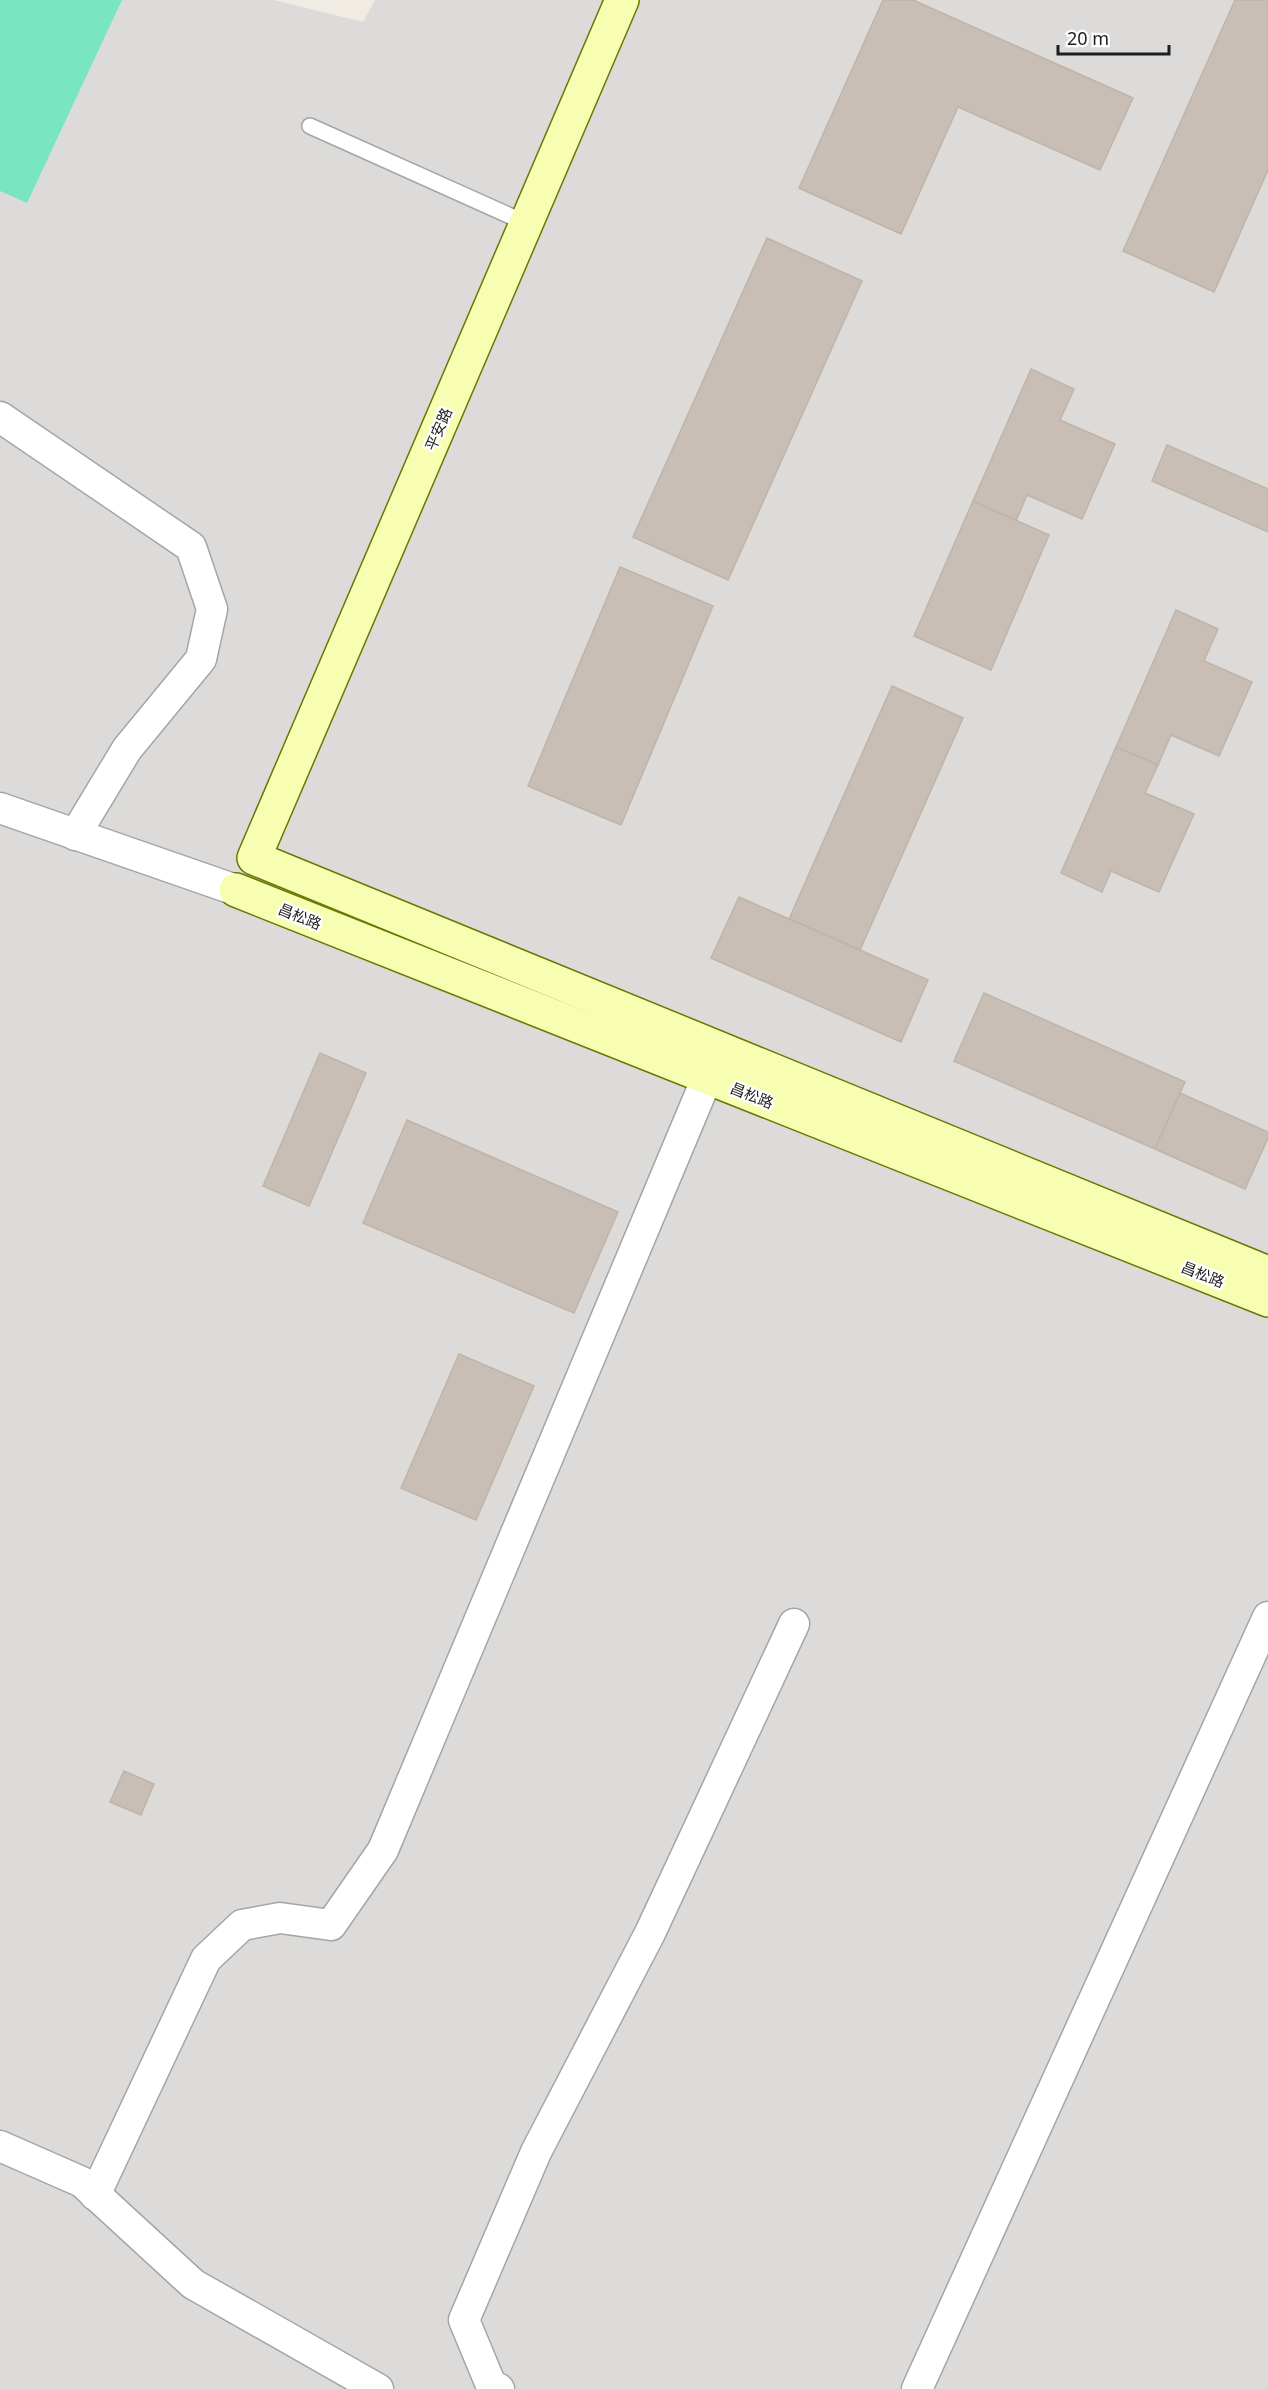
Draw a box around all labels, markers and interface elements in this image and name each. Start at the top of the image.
scale bar [1058,18,1169,56]
text: 20 m [1067,26,1109,50]
street label: 平安路 [420,404,456,454]
street label: 昌松路 [275,898,325,934]
street label: 昌松路 [727,1077,777,1113]
street label: 昌松路 [1178,1256,1228,1292]

